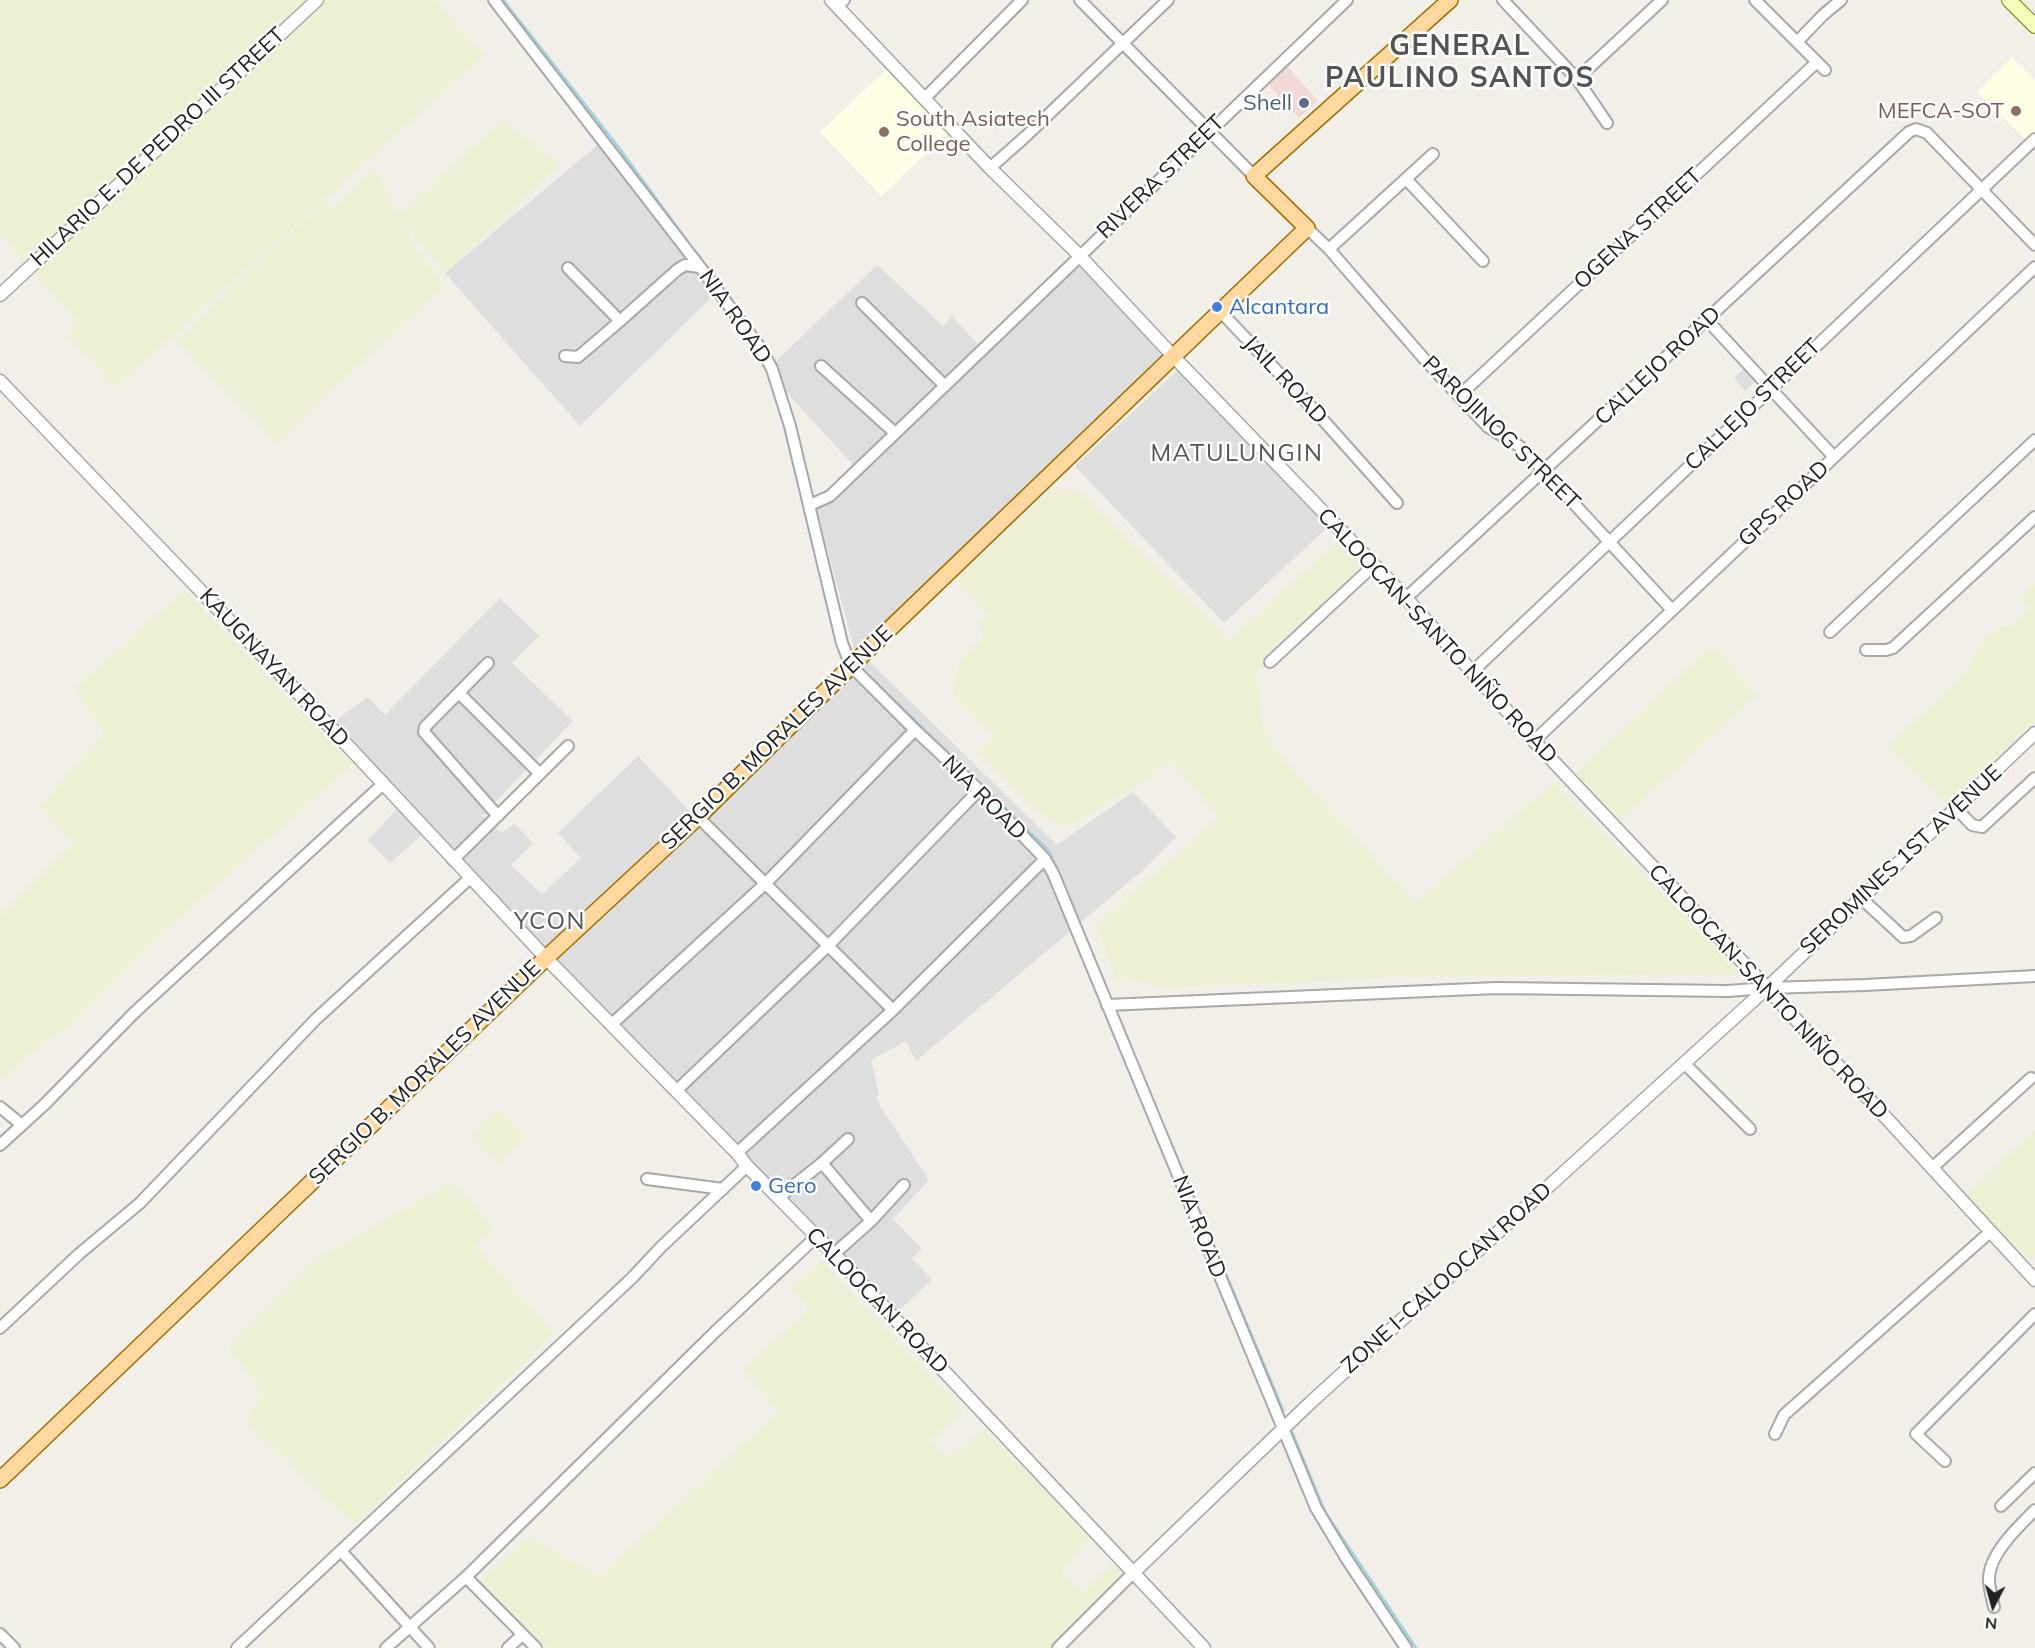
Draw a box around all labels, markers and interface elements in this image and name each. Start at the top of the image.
street label: HILARIO E. DE PEDRO III STREET [25,22,291,272]
district label: GENERAL PAULINO SANTOS [1325,30,1595,96]
place label: Shell [1243,90,1292,116]
marker: Shell [1297,96,1311,110]
place label: MEFCA-SOT [1878,98,2004,124]
marker: MEFCA-SOT [2009,104,2023,118]
place label: South Asiatech College [896,106,1050,158]
street label: RIVERA STREET [1092,110,1230,244]
marker: South Asiatech College [877,125,891,139]
street label: OGENA STREET [1569,163,1707,295]
street label: NIA ROAD [693,265,777,369]
place label: Alcantara [1229,294,1329,320]
marker: Alcantara [1210,300,1224,314]
street label: CALLEJO ROAD [1590,301,1726,431]
street label: JAIL ROAD [1237,330,1333,430]
street label: CALLEJO STREET [1680,333,1826,477]
street label: PAROJINOG STREET [1417,351,1585,515]
district label: MATULUNGIN [1151,440,1323,468]
street label: GPS ROAD [1733,455,1835,553]
street label: CALOOCAN-SANTO NIÑO ROAD [1312,503,1562,769]
street label: KAUGNAYAN ROAD [194,583,354,753]
street label: SERGIO B. MORALES AVENUE [656,620,898,856]
street label: NIA ROAD [936,750,1032,846]
street label: SEROMINES 1ST AVENUE [1795,760,2007,960]
street label: CALOOCAN-SANTO NIÑO ROAD [1643,859,1893,1125]
district label: YCON [514,908,586,936]
street label: SERGIO B. MORALES AVENUE [304,955,546,1191]
street label: NIA ROAD [1166,1172,1232,1282]
place label: Gero [768,1173,816,1199]
street label: ZONE I-CALOOCAN ROAD [1337,1177,1557,1379]
marker: Gero [749,1179,763,1193]
street label: CALOOCAN ROAD [800,1222,954,1380]
north arrow [1963,1576,2023,1636]
text: N [1984,1613,1998,1634]

